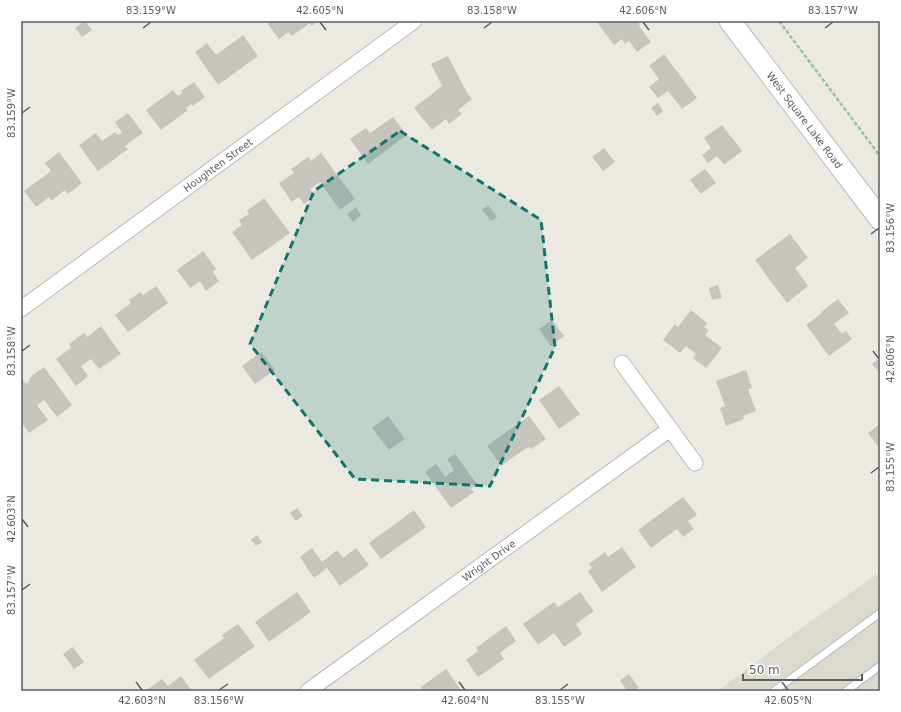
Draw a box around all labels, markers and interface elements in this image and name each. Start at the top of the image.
text: 83.159°W [126,5,176,16]
text: 42.605°N [296,5,344,16]
text: 83.158°W [467,5,517,16]
text: 42.606°N [619,5,667,16]
text: 83.157°W [808,5,858,16]
street label: West Square Lake Road [765,70,844,170]
text: 83.159°W [6,88,17,138]
street label: Houghten Street [181,136,255,194]
text: 83.156°W [885,203,896,253]
text: 83.158°W [6,326,17,376]
text: 42.606°N [885,335,896,383]
text: 83.155°W [885,442,896,492]
text: 42.603°N [6,495,17,543]
street label: Wright Drive [460,538,518,584]
text: 83.157°W [6,565,17,615]
scale bar [743,656,862,682]
text: 50 m [749,663,780,677]
text: 42.603°N [118,695,166,706]
text: 83.156°W [194,695,244,706]
text: 42.604°N [441,695,489,706]
text: 83.155°W [535,695,585,706]
text: 42.605°N [764,695,812,706]

